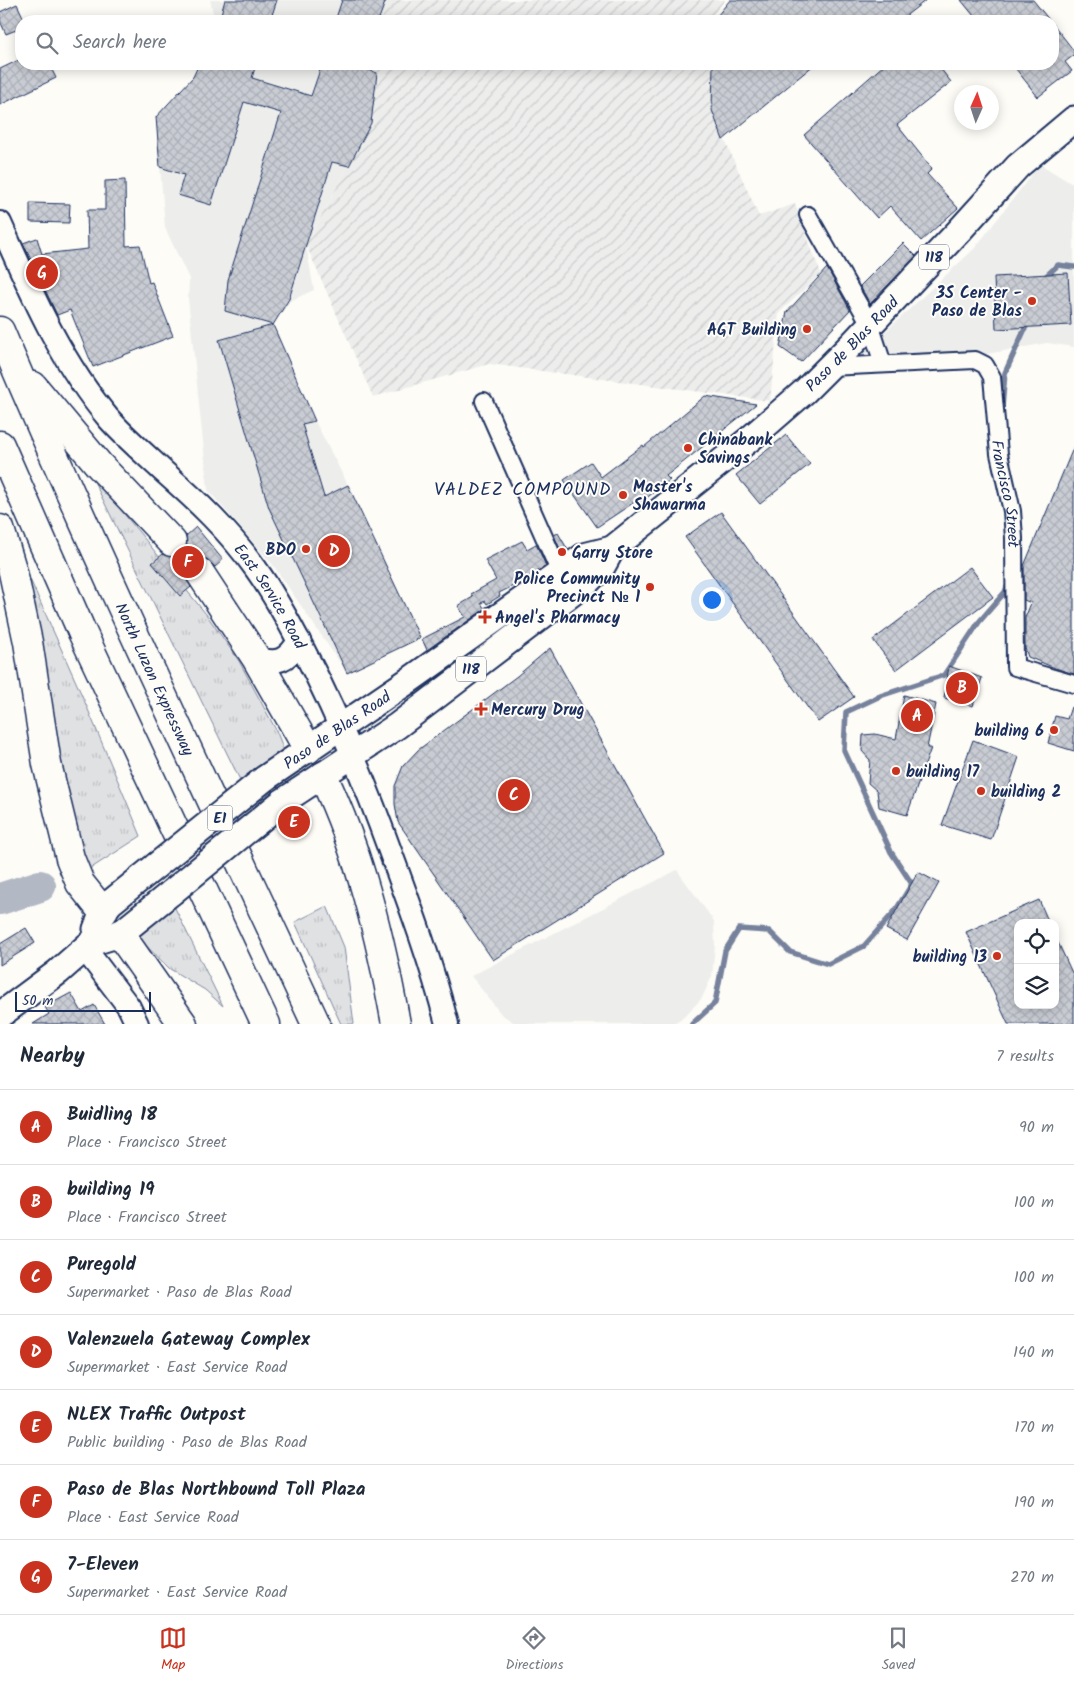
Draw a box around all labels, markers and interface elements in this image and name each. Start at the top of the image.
search box [15,15,1059,70]
text: Search here [73,28,167,58]
icon: search [33,29,61,57]
north arrow [954,85,999,130]
road number: 118 [919,244,949,270]
pin: G [26,254,58,292]
place label: 3S Center - Paso de Blas [932,281,1023,324]
street label: Paso de Blas Road [800,290,906,398]
marker: 3S Center - Paso de Blas [1026,295,1038,307]
place label: AGT Building [707,318,797,343]
marker: AGT Building [801,323,813,335]
place label: Chinabank Savings [698,428,773,471]
street label: Francisco Street [984,439,1025,548]
marker: Chinabank Savings [682,442,694,454]
place label: Master's Shawarma [633,475,706,518]
district label: VALDEZ COMPOUND [434,476,612,505]
marker: Master's Shawarma [617,489,629,501]
pin: D [318,532,350,570]
street label: East Service Road [227,538,312,655]
place label: BDO [265,538,296,563]
place label: Garry Store [572,541,653,566]
pin: F [172,543,204,581]
marker: BDO [300,543,312,555]
marker: Garry Store [556,546,568,558]
place label: Police Community Precinct № 1 [514,567,641,610]
marker: Police Community Precinct № 1 [644,581,656,593]
your location [699,587,725,613]
street label: North Luzon Expressway [108,599,200,761]
place label: Angel's Pharmacy [495,606,621,631]
marker: Angel's Pharmacy [479,611,491,623]
road number: 118 [456,656,486,682]
pin: B [946,669,978,707]
street label: Paso de Blas Road [279,685,397,776]
pin: A [901,697,933,735]
place label: Mercury Drug [491,698,585,723]
marker: Mercury Drug [475,703,487,715]
place label: building 6 [975,719,1044,744]
marker: building 6 [1048,724,1060,736]
place label: building 17 [906,760,980,785]
marker: building 17 [890,765,902,777]
pin: C [498,776,530,814]
place label: building 2 [991,780,1061,805]
marker: building 2 [975,785,987,797]
pin: E [278,803,310,841]
road number: E1 [208,806,232,830]
map controls [1014,919,1059,1009]
button: locate [1014,919,1059,964]
place label: building 13 [913,945,987,970]
marker: building 13 [991,950,1003,962]
button: layers [1014,964,1059,1009]
scale bar [15,989,151,1012]
text: 50 m [22,990,53,1012]
text: Nearby [20,1040,85,1073]
text: 7 results [996,1044,1054,1069]
text: Buidling 18 [67,1100,157,1130]
text: A [31,1115,41,1140]
text: 90 m [1019,1115,1054,1140]
text: Place · Francisco Street [67,1130,227,1155]
text: building 19 [67,1175,155,1205]
text: B [31,1190,41,1215]
text: 100 m [1014,1190,1054,1215]
text: Place · Francisco Street [67,1205,227,1230]
text: Puregold [67,1250,136,1280]
text: C [31,1265,41,1290]
text: 100 m [1014,1265,1054,1290]
text: Supermarket · Paso de Blas Road [67,1280,292,1305]
text: Valenzuela Gateway Complex [67,1325,310,1355]
text: D [31,1340,41,1365]
text: 140 m [1013,1340,1054,1365]
text: Supermarket · East Service Road [67,1355,287,1380]
text: NLEX Traffic Outpost [67,1400,246,1430]
text: E [32,1415,40,1440]
text: 170 m [1014,1415,1054,1440]
text: Public building · Paso de Blas Road [67,1430,307,1455]
text: Paso de Blas Northbound Toll Plaza [67,1475,366,1505]
text: F [32,1490,40,1515]
text: 190 m [1014,1490,1054,1515]
text: Place · East Service Road [67,1505,239,1530]
text: 7-Eleven [67,1550,139,1580]
text: G [31,1565,41,1590]
text: 270 m [1010,1565,1054,1590]
text: Supermarket · East Service Road [67,1580,287,1605]
tab: Map [159,1624,187,1676]
tab: Directions [505,1624,563,1676]
tab: Saved [882,1624,915,1676]

